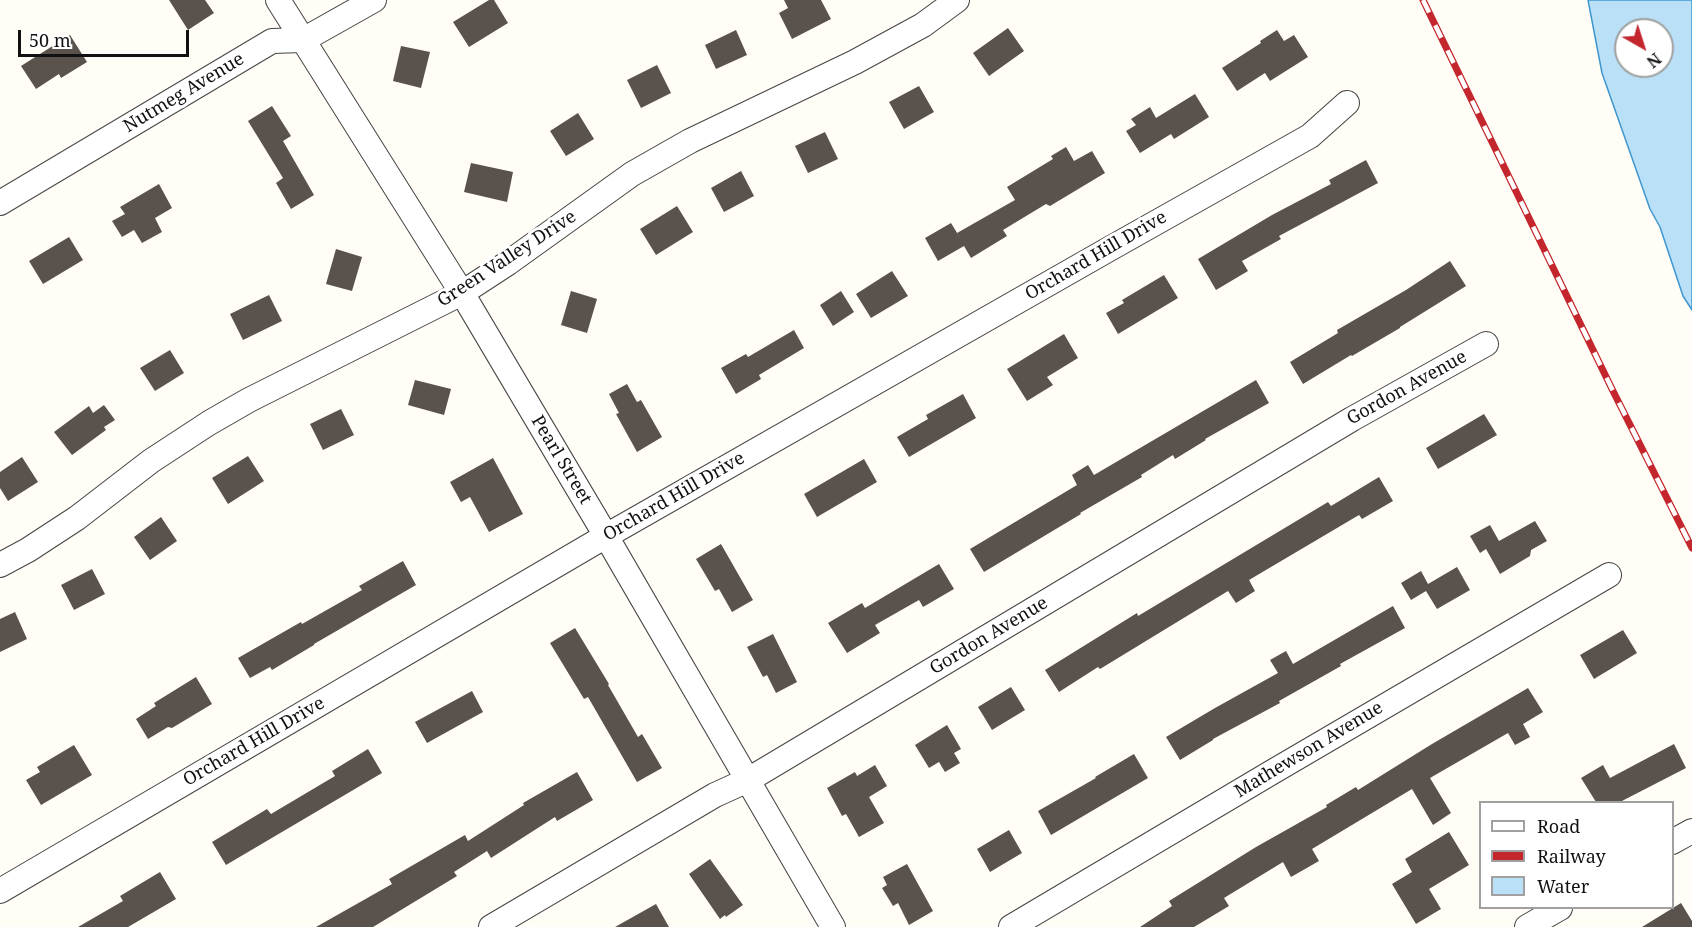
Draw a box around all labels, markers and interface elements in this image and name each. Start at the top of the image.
scale bar [21,18,192,56]
north arrow [1614,18,1674,78]
text: 50 m [29,28,71,52]
text: N [1642,48,1666,73]
street label: Nutmeg Avenue [120,49,248,137]
street label: Green Valley Drive [434,206,580,312]
street label: Orchard Hill Drive [1021,207,1171,305]
street label: Gordon Avenue [1343,346,1471,430]
street label: Pearl Street [526,412,596,508]
street label: Orchard Hill Drive [599,448,749,546]
street label: Gordon Avenue [926,592,1052,680]
street label: Orchard Hill Drive [179,693,329,791]
street label: Mathewson Avenue [1231,697,1387,803]
legend [1479,801,1674,909]
text: Road [1537,814,1580,838]
text: Railway [1537,844,1606,868]
text: Water [1537,874,1589,898]

